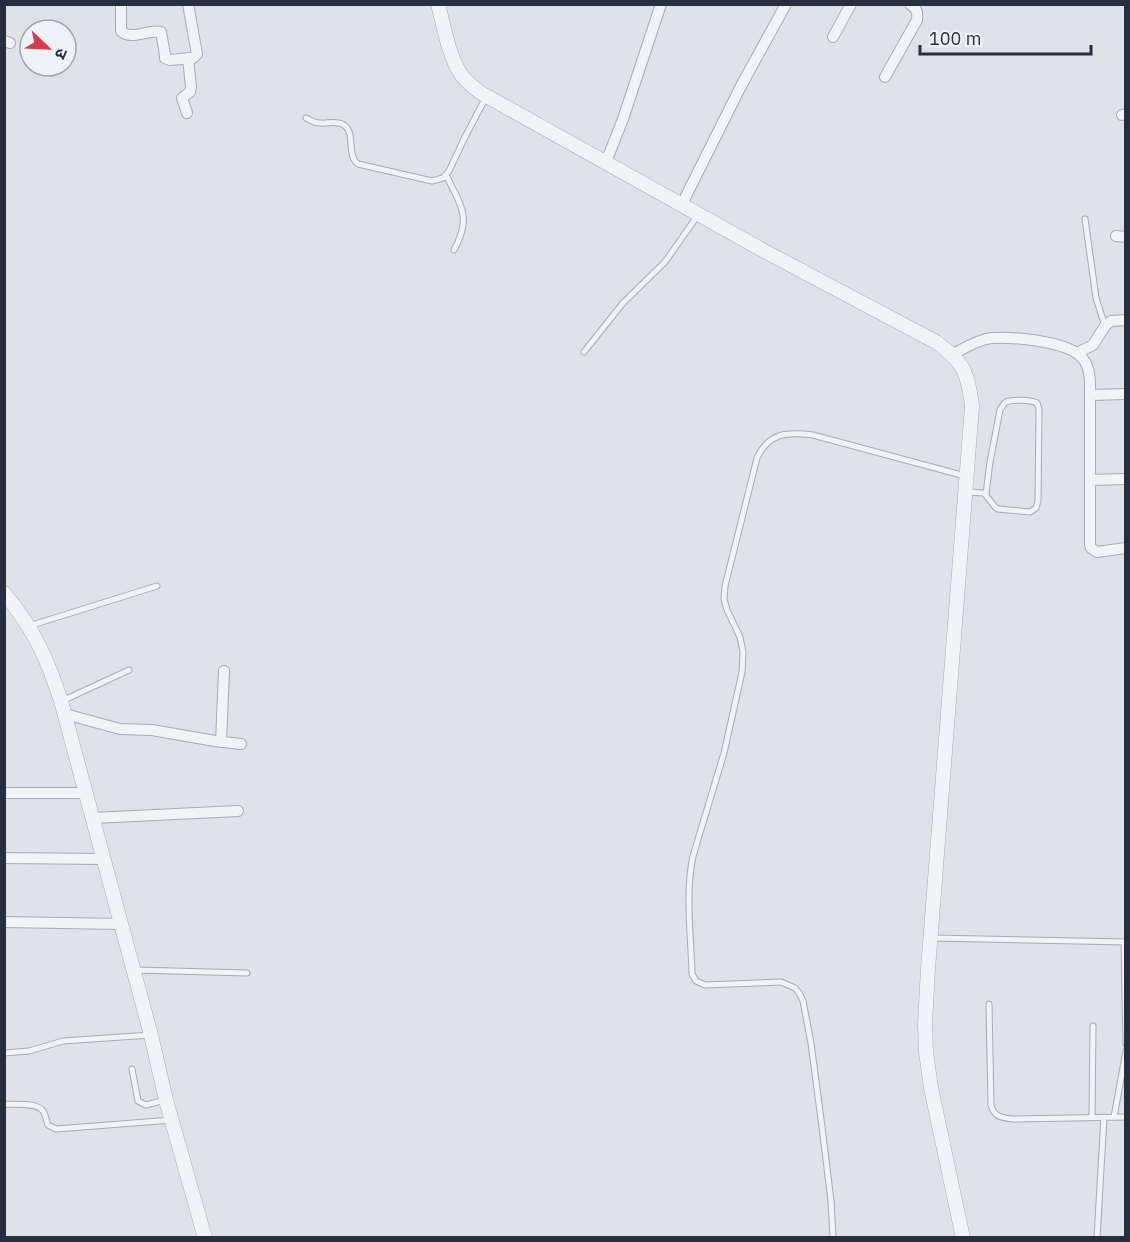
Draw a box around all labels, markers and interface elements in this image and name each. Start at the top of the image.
north arrow [18,18,78,78]
scale bar [920,18,1091,56]
text: 100 m [929,27,981,50]
text: उ [51,46,73,63]

